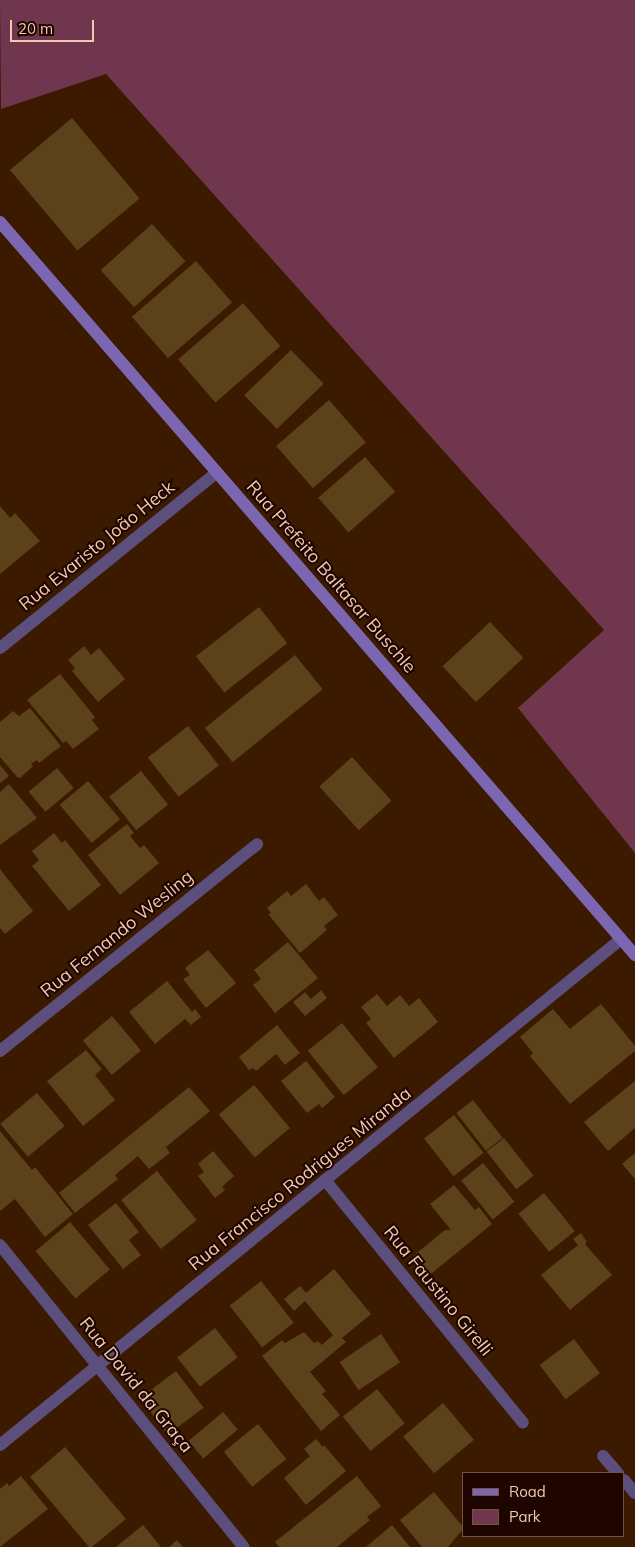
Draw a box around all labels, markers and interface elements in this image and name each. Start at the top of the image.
scale bar [12,10,96,42]
text: 20 m [18,19,53,38]
street label: Rua Prefeito Baltasar Buschle [242,476,420,678]
street label: Rua Evaristo João Heck [15,477,179,615]
street label: Rua Fernando Wesling [36,866,198,1002]
street label: Rua Francisco Rodrigues Miranda [184,1083,416,1275]
street label: Rua Faustino Girelli [379,1222,497,1360]
street label: Rua David da Graça [75,1313,197,1457]
legend [462,1472,625,1537]
text: Road [509,1482,546,1501]
text: Park [509,1507,541,1526]

